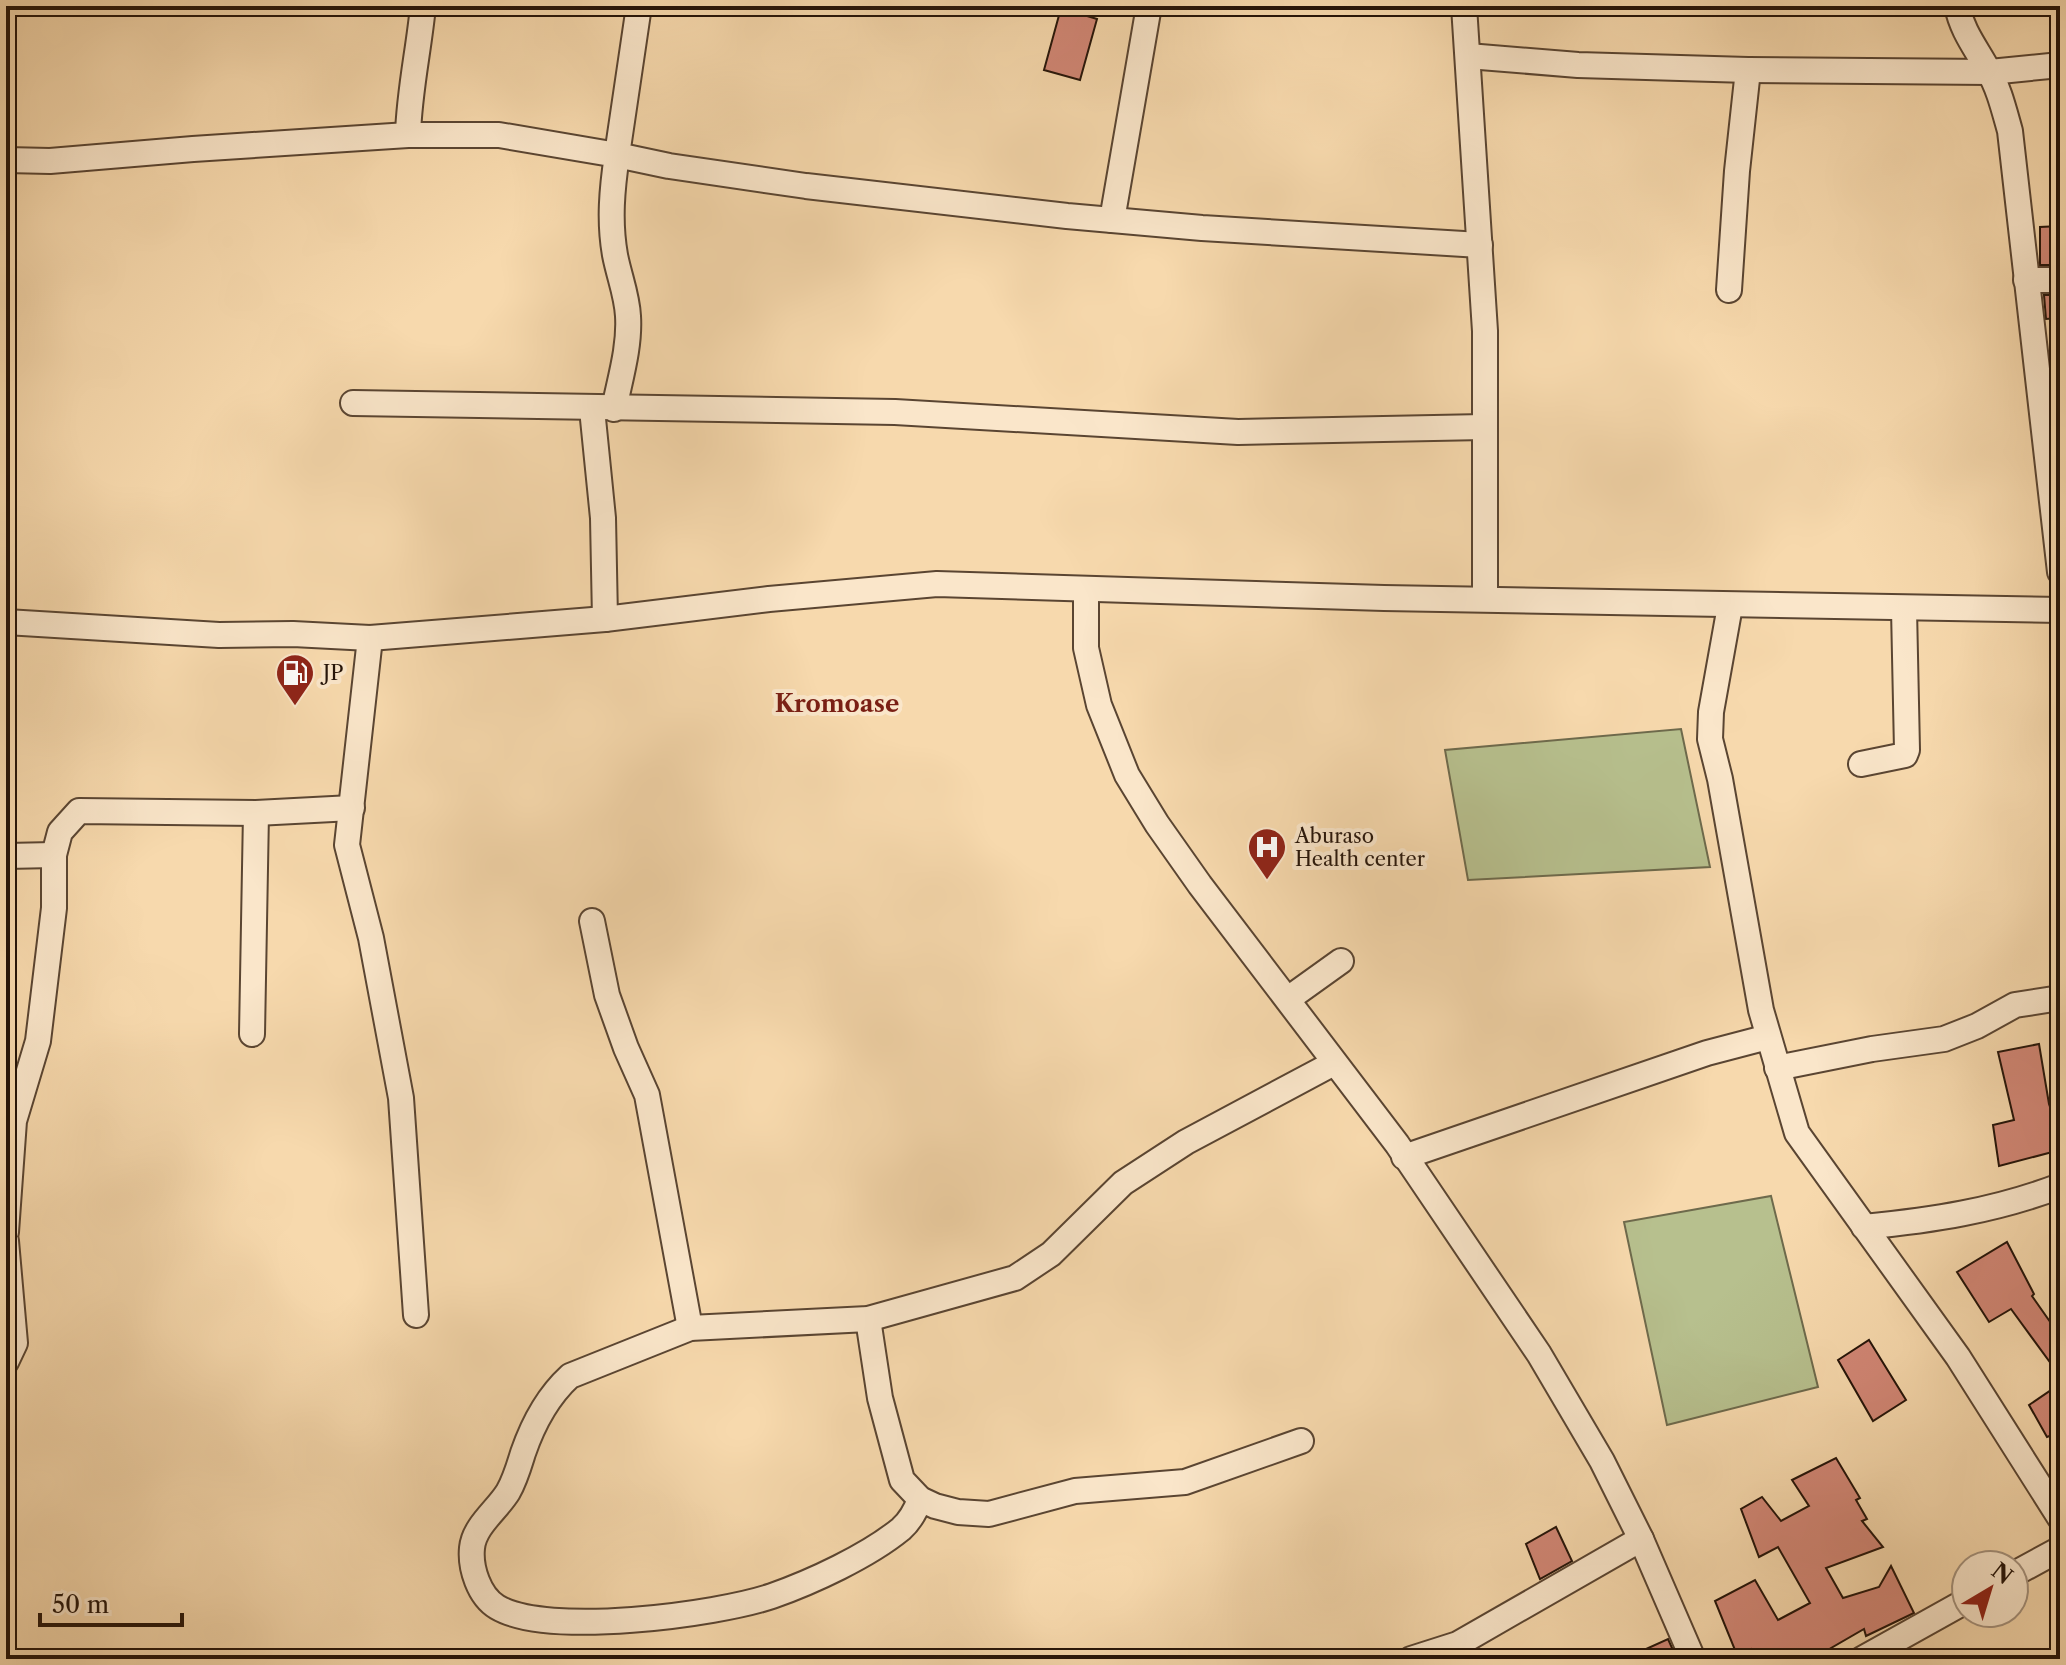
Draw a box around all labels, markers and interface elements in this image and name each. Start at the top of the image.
fuel station icon: JP [274,652,316,707]
place label: JP [320,661,344,685]
district label: Kromoase [775,689,899,718]
place label: Aburaso Health center [1294,824,1426,871]
hospital icon: Aburaso Health center [1246,826,1288,881]
north arrow [1950,1549,2030,1629]
text: N [1986,1557,2018,1590]
scale bar [40,1577,182,1627]
text: 50 m [52,1590,109,1619]

